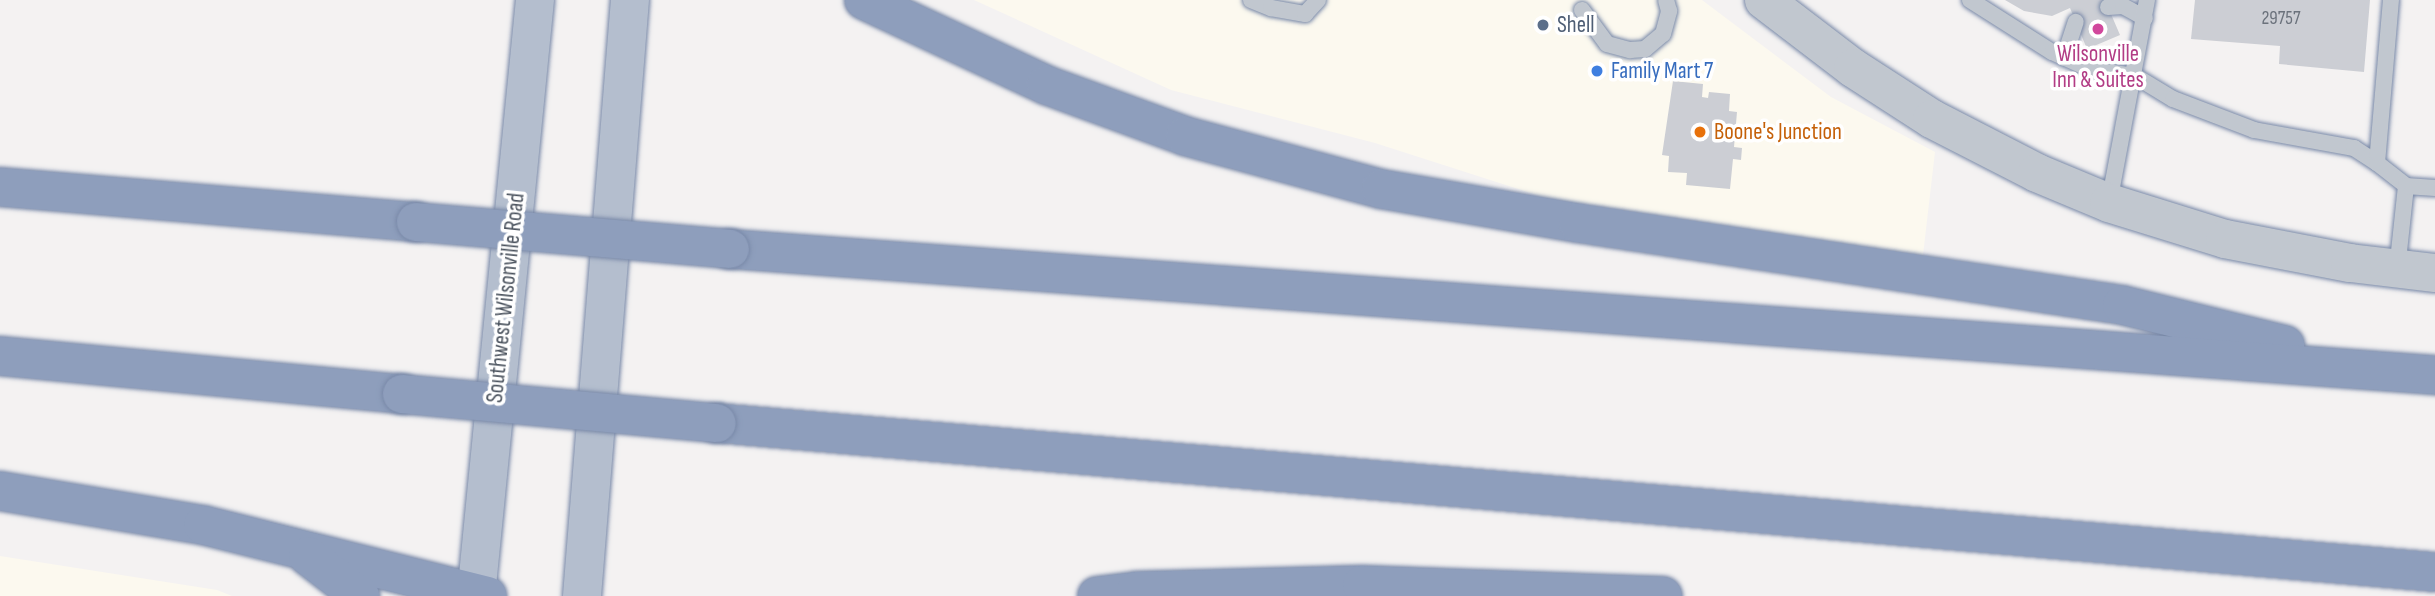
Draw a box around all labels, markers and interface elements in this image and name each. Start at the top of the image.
house number: 29757 [2262,8,2300,30]
place label: Shell [1557,11,1594,39]
marker: Shell [1535,17,1551,33]
marker: Wilsonville Inn & Suites [2090,21,2106,37]
place label: Wilsonville Inn & Suites [2052,40,2144,94]
place label: Family Mart 7 [1611,57,1713,85]
marker: Family Mart 7 [1589,63,1605,79]
place label: Boone's Junction [1714,118,1842,146]
marker: Boone's Junction [1692,124,1708,140]
street label: Southwest Wilsonville Road [481,192,531,404]

